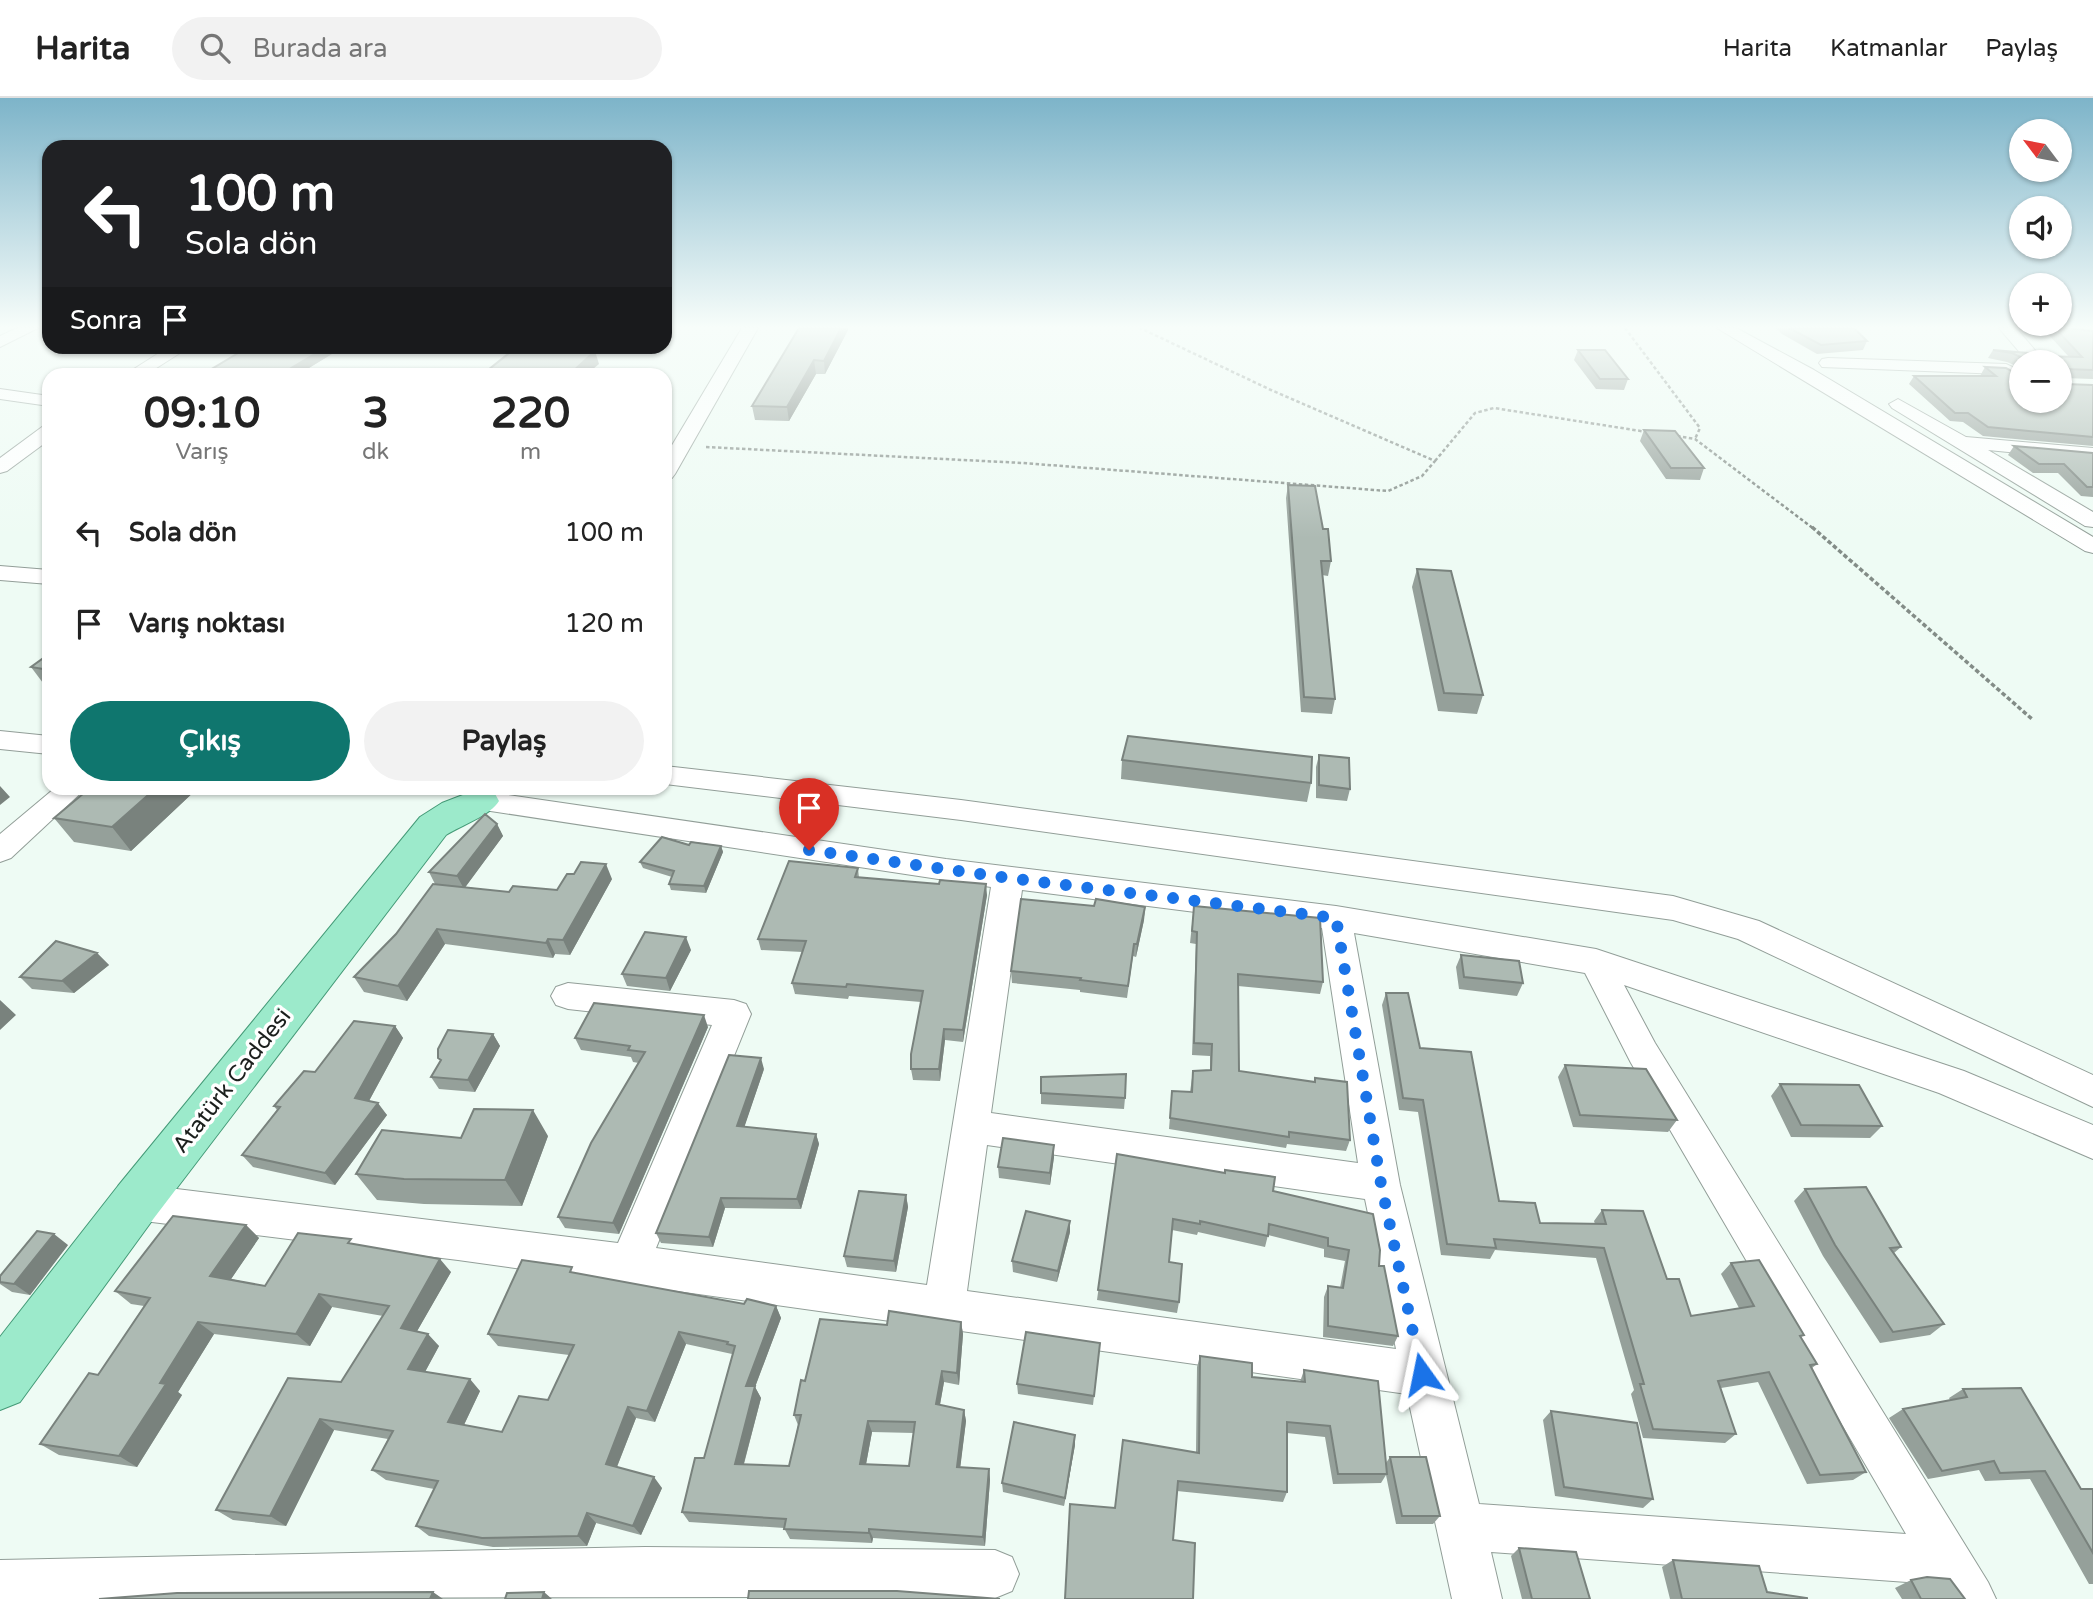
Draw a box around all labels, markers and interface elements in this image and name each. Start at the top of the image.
search box [172,17,662,80]
text: Harita [35,29,130,68]
icon: search [196,29,234,67]
text: Burada ara [252,33,388,64]
text: Harita [1723,34,1792,63]
text: Katmanlar [1830,34,1947,63]
text: Paylaş [1985,34,2058,63]
north arrow [2009,119,2072,182]
map controls [2009,119,2072,413]
text: 100 m [185,165,335,224]
icon: left [70,168,161,259]
button: sound [2009,196,2072,259]
text: Sola dön [185,225,318,263]
button: + [2009,273,2072,336]
icon: arrive [156,301,194,339]
text: Sonra [70,305,142,336]
button: − [2009,350,2072,413]
text: 09:10 [144,388,260,439]
text: 3 [362,388,389,439]
text: 220 [491,388,570,439]
text: Varış [175,438,229,466]
text: dk [362,438,389,466]
text: m [520,438,541,466]
icon: left [70,514,108,552]
text: Sola dön [129,517,237,548]
text: 100 m [564,517,644,548]
icon: arrive [70,605,108,643]
text: Varış noktası [129,608,285,639]
text: 120 m [564,608,644,639]
button: Çıkış [70,701,350,781]
button: Paylaş [364,701,644,781]
pin [779,778,839,850]
icon: arrive [790,789,828,827]
street label: Atatürk Caddesi [167,1003,297,1159]
position arrow [1385,1337,1459,1411]

